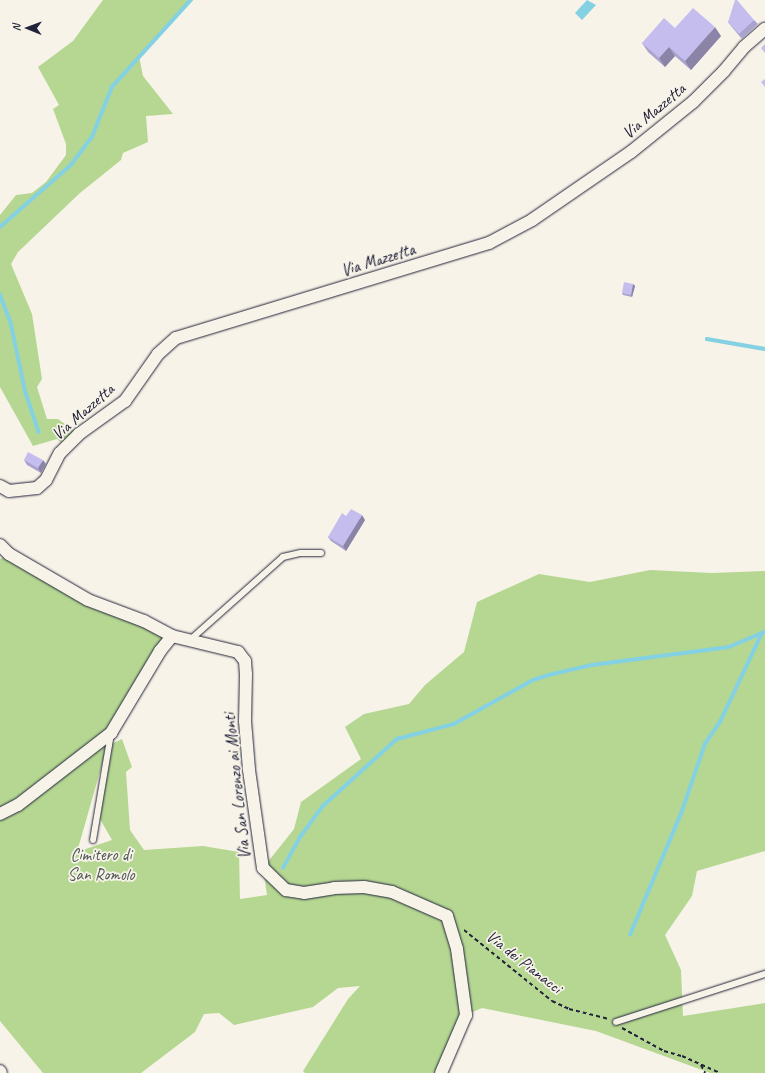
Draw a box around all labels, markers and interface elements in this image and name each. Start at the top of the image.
north arrow [8,8,48,48]
text: N [9,24,23,31]
street label: Via Mazzetta [618,79,690,143]
street label: Via Mazzetta [338,239,418,281]
street label: Via Mazzetta [47,379,119,445]
street label: Via San Lorenzo ai Monti [219,712,255,860]
park label: Cimitero di San Romolo [68,845,134,885]
street label: Via dei Pianacci [482,926,566,998]

